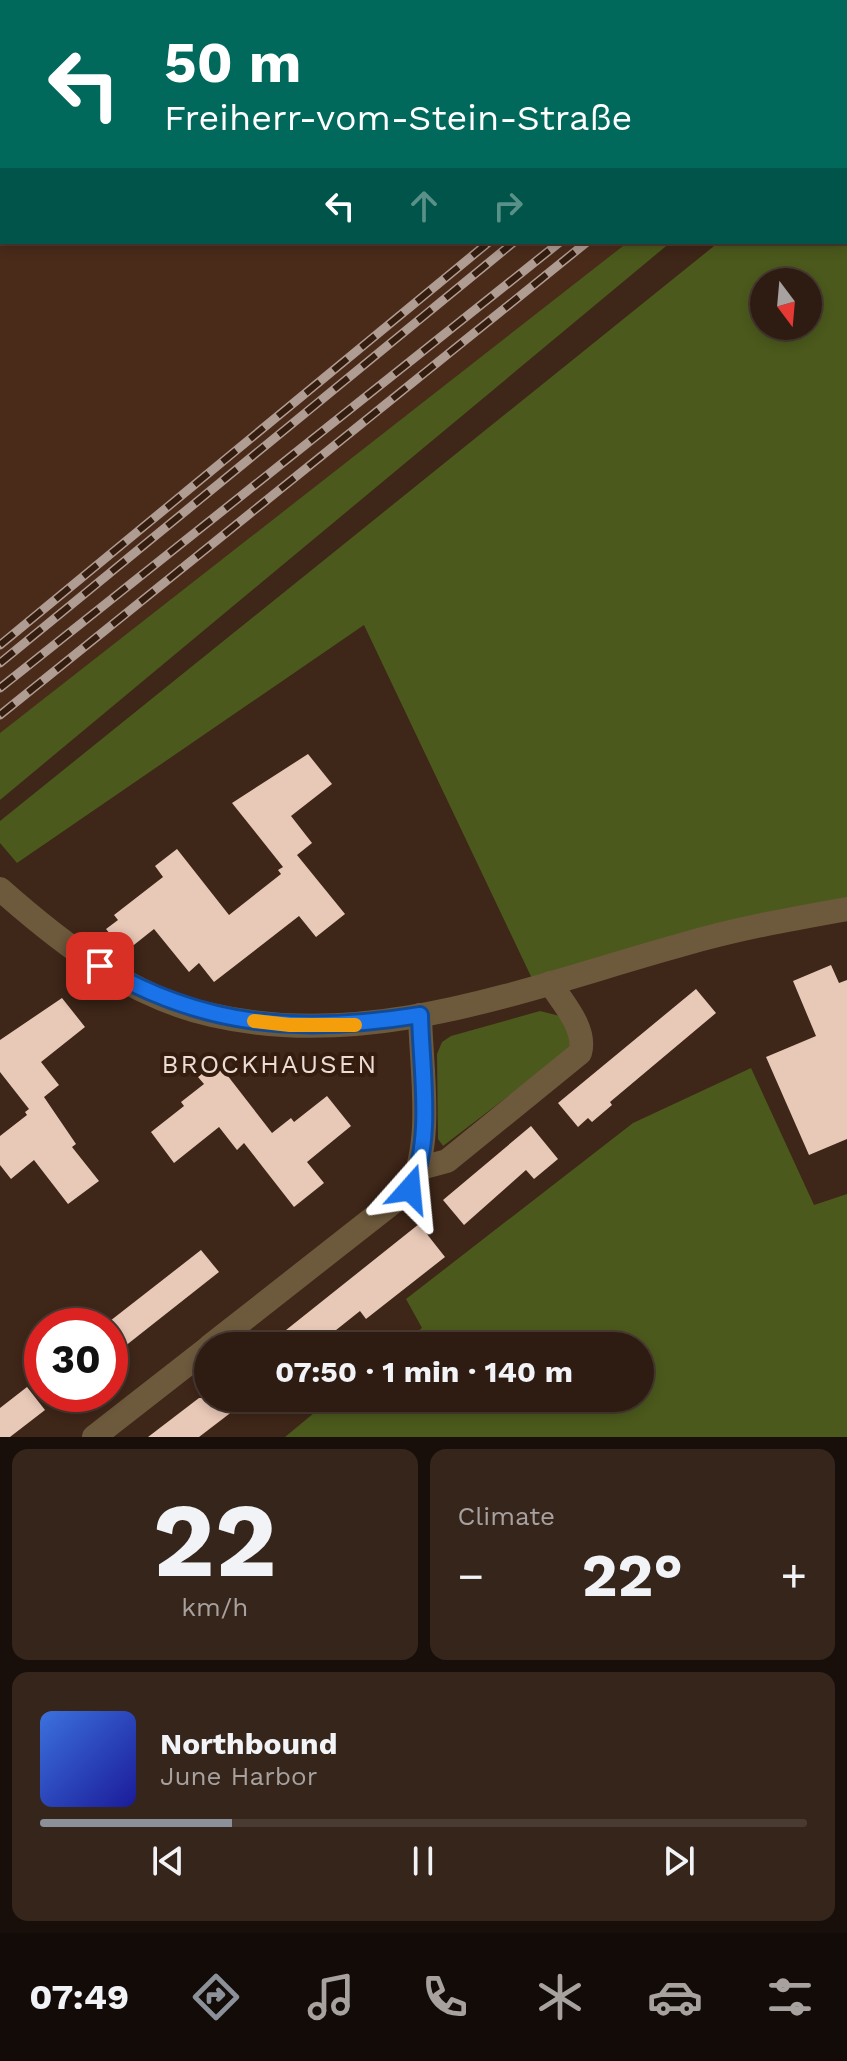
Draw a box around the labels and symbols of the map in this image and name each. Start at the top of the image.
north arrow [750,268,822,340]
pin [66,932,134,1000]
district label: BROCKHAUSEN [162,1049,378,1079]
position arrow [368,1147,452,1231]
speed limit sign: 30 [24,1308,128,1412]

